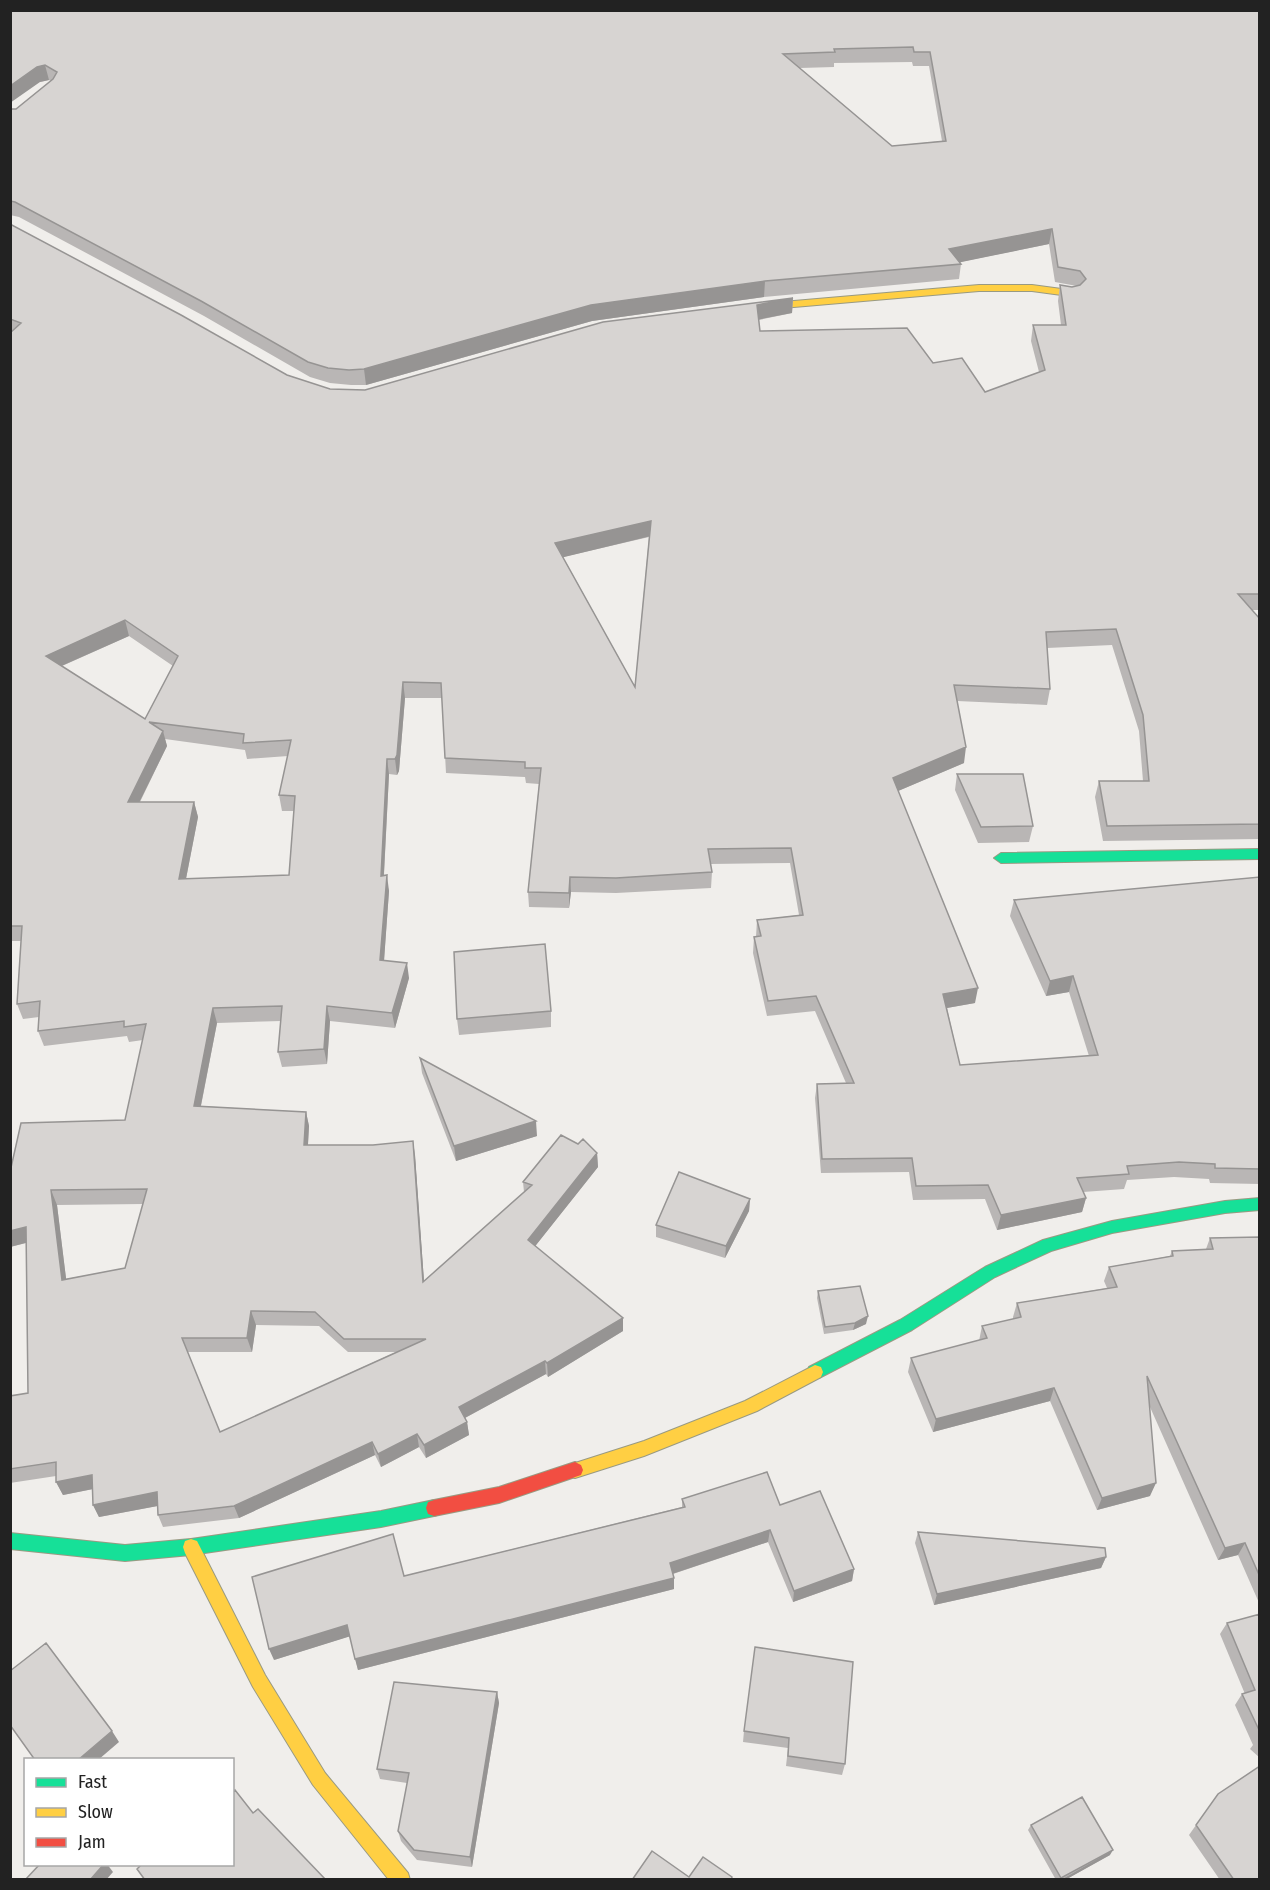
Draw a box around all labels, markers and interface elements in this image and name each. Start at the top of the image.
legend [24,1758,234,1866]
text: Fast [78,1771,107,1793]
text: Slow [78,1801,113,1823]
text: Jam [78,1831,106,1853]

